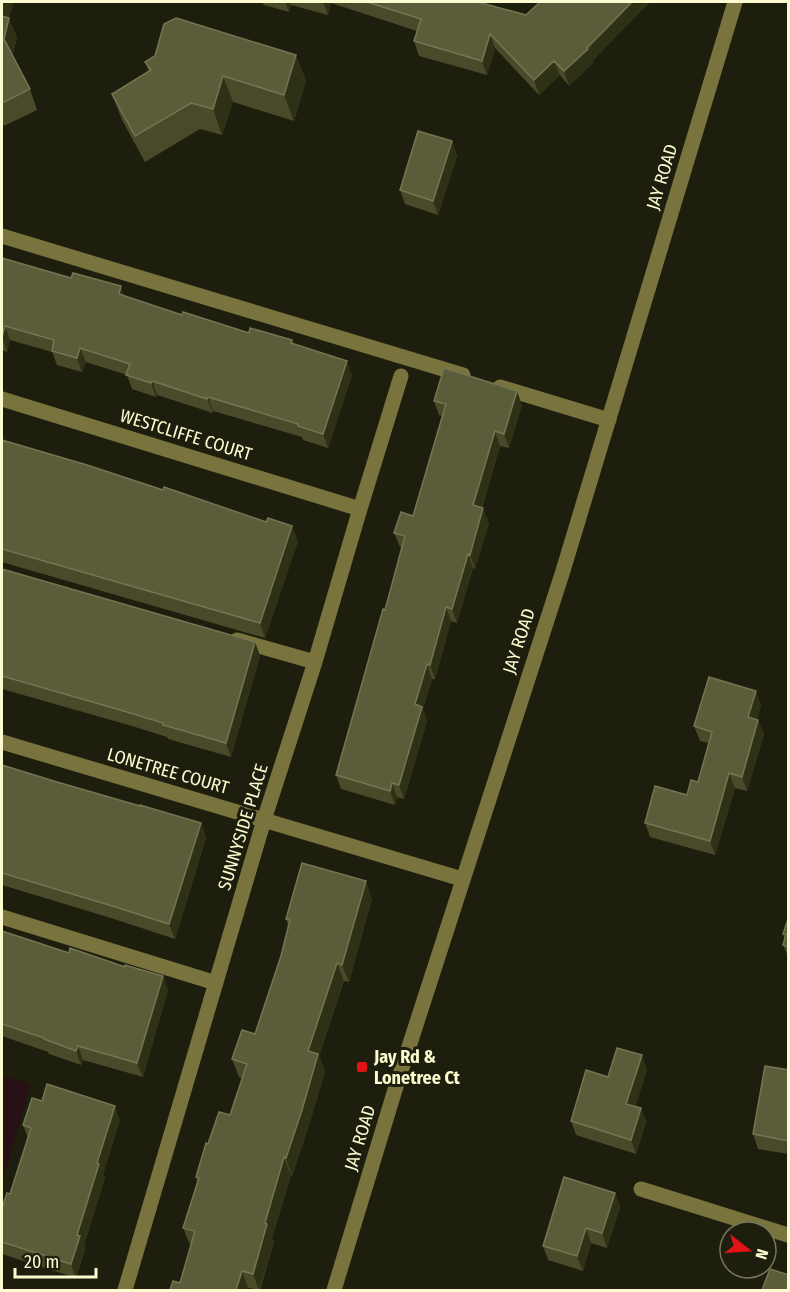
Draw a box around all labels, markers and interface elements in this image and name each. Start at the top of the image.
street label: JAY ROAD [642,142,682,212]
street label: WESTCLIFFE COURT [117,404,255,466]
street label: JAY ROAD [498,606,540,676]
street label: LONETREE COURT [105,743,232,799]
street label: SUNNYSIDE PLACE [213,761,273,893]
place label: Jay Rd & Lonetree Ct [373,1046,460,1089]
marker: Jay Rd & Lonetree Ct [355,1060,369,1074]
street label: JAY ROAD [340,1103,380,1173]
north arrow [718,1220,778,1280]
scale bar [15,1241,96,1279]
text: N [751,1247,772,1262]
text: 20 m [24,1251,59,1273]

